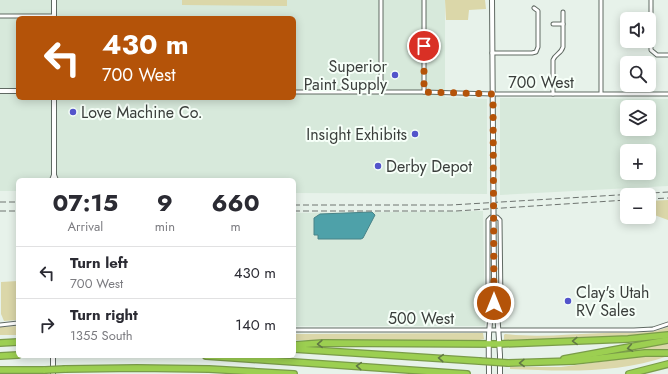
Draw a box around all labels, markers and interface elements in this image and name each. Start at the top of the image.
map controls [620,12,656,224]
button: sound [620,12,656,48]
text: 430 m [102,24,189,65]
pin [407,29,441,63]
icon: left [36,32,88,84]
icon: arrive [413,35,435,57]
place label: Superior Paint Supply [304,55,388,96]
button: search [620,56,656,92]
text: 700 West [102,62,176,88]
marker: Superior Paint Supply [390,70,400,80]
street label: 700 West [508,71,574,94]
button: layers [620,100,656,136]
place label: Love Machine Co. [81,101,203,124]
marker: Love Machine Co. [68,107,78,117]
place label: Insight Exhibits [306,123,407,146]
marker: Insight Exhibits [410,129,420,139]
button: + [620,144,656,180]
place label: Derby Depot [386,155,472,178]
marker: Derby Depot [373,161,383,171]
text: 07:15 [52,185,118,220]
text: 9 [157,185,173,220]
text: 660 [212,185,260,220]
button: − [620,188,656,224]
text: Arrival [67,217,103,236]
text: min [155,217,175,236]
text: m [230,217,241,236]
text: Turn left [70,252,128,274]
icon: left [36,262,58,284]
text: 430 m [234,262,276,284]
text: 700 West [70,274,123,293]
place label: Clay's Utah RV Sales [576,281,649,322]
position arrow [473,282,515,324]
marker: Clay's Utah RV Sales [563,296,573,306]
text: Turn right [70,304,138,326]
street label: 500 West [388,307,454,330]
icon: right [36,314,58,336]
text: 140 m [235,314,276,336]
text: 1355 South [70,326,133,345]
one-way arrow [572,337,578,345]
one-way arrow [317,339,323,348]
one-way arrow [627,343,633,351]
one-way arrow [438,354,444,363]
one-way arrow [519,358,525,367]
one-way arrow [356,362,362,371]

